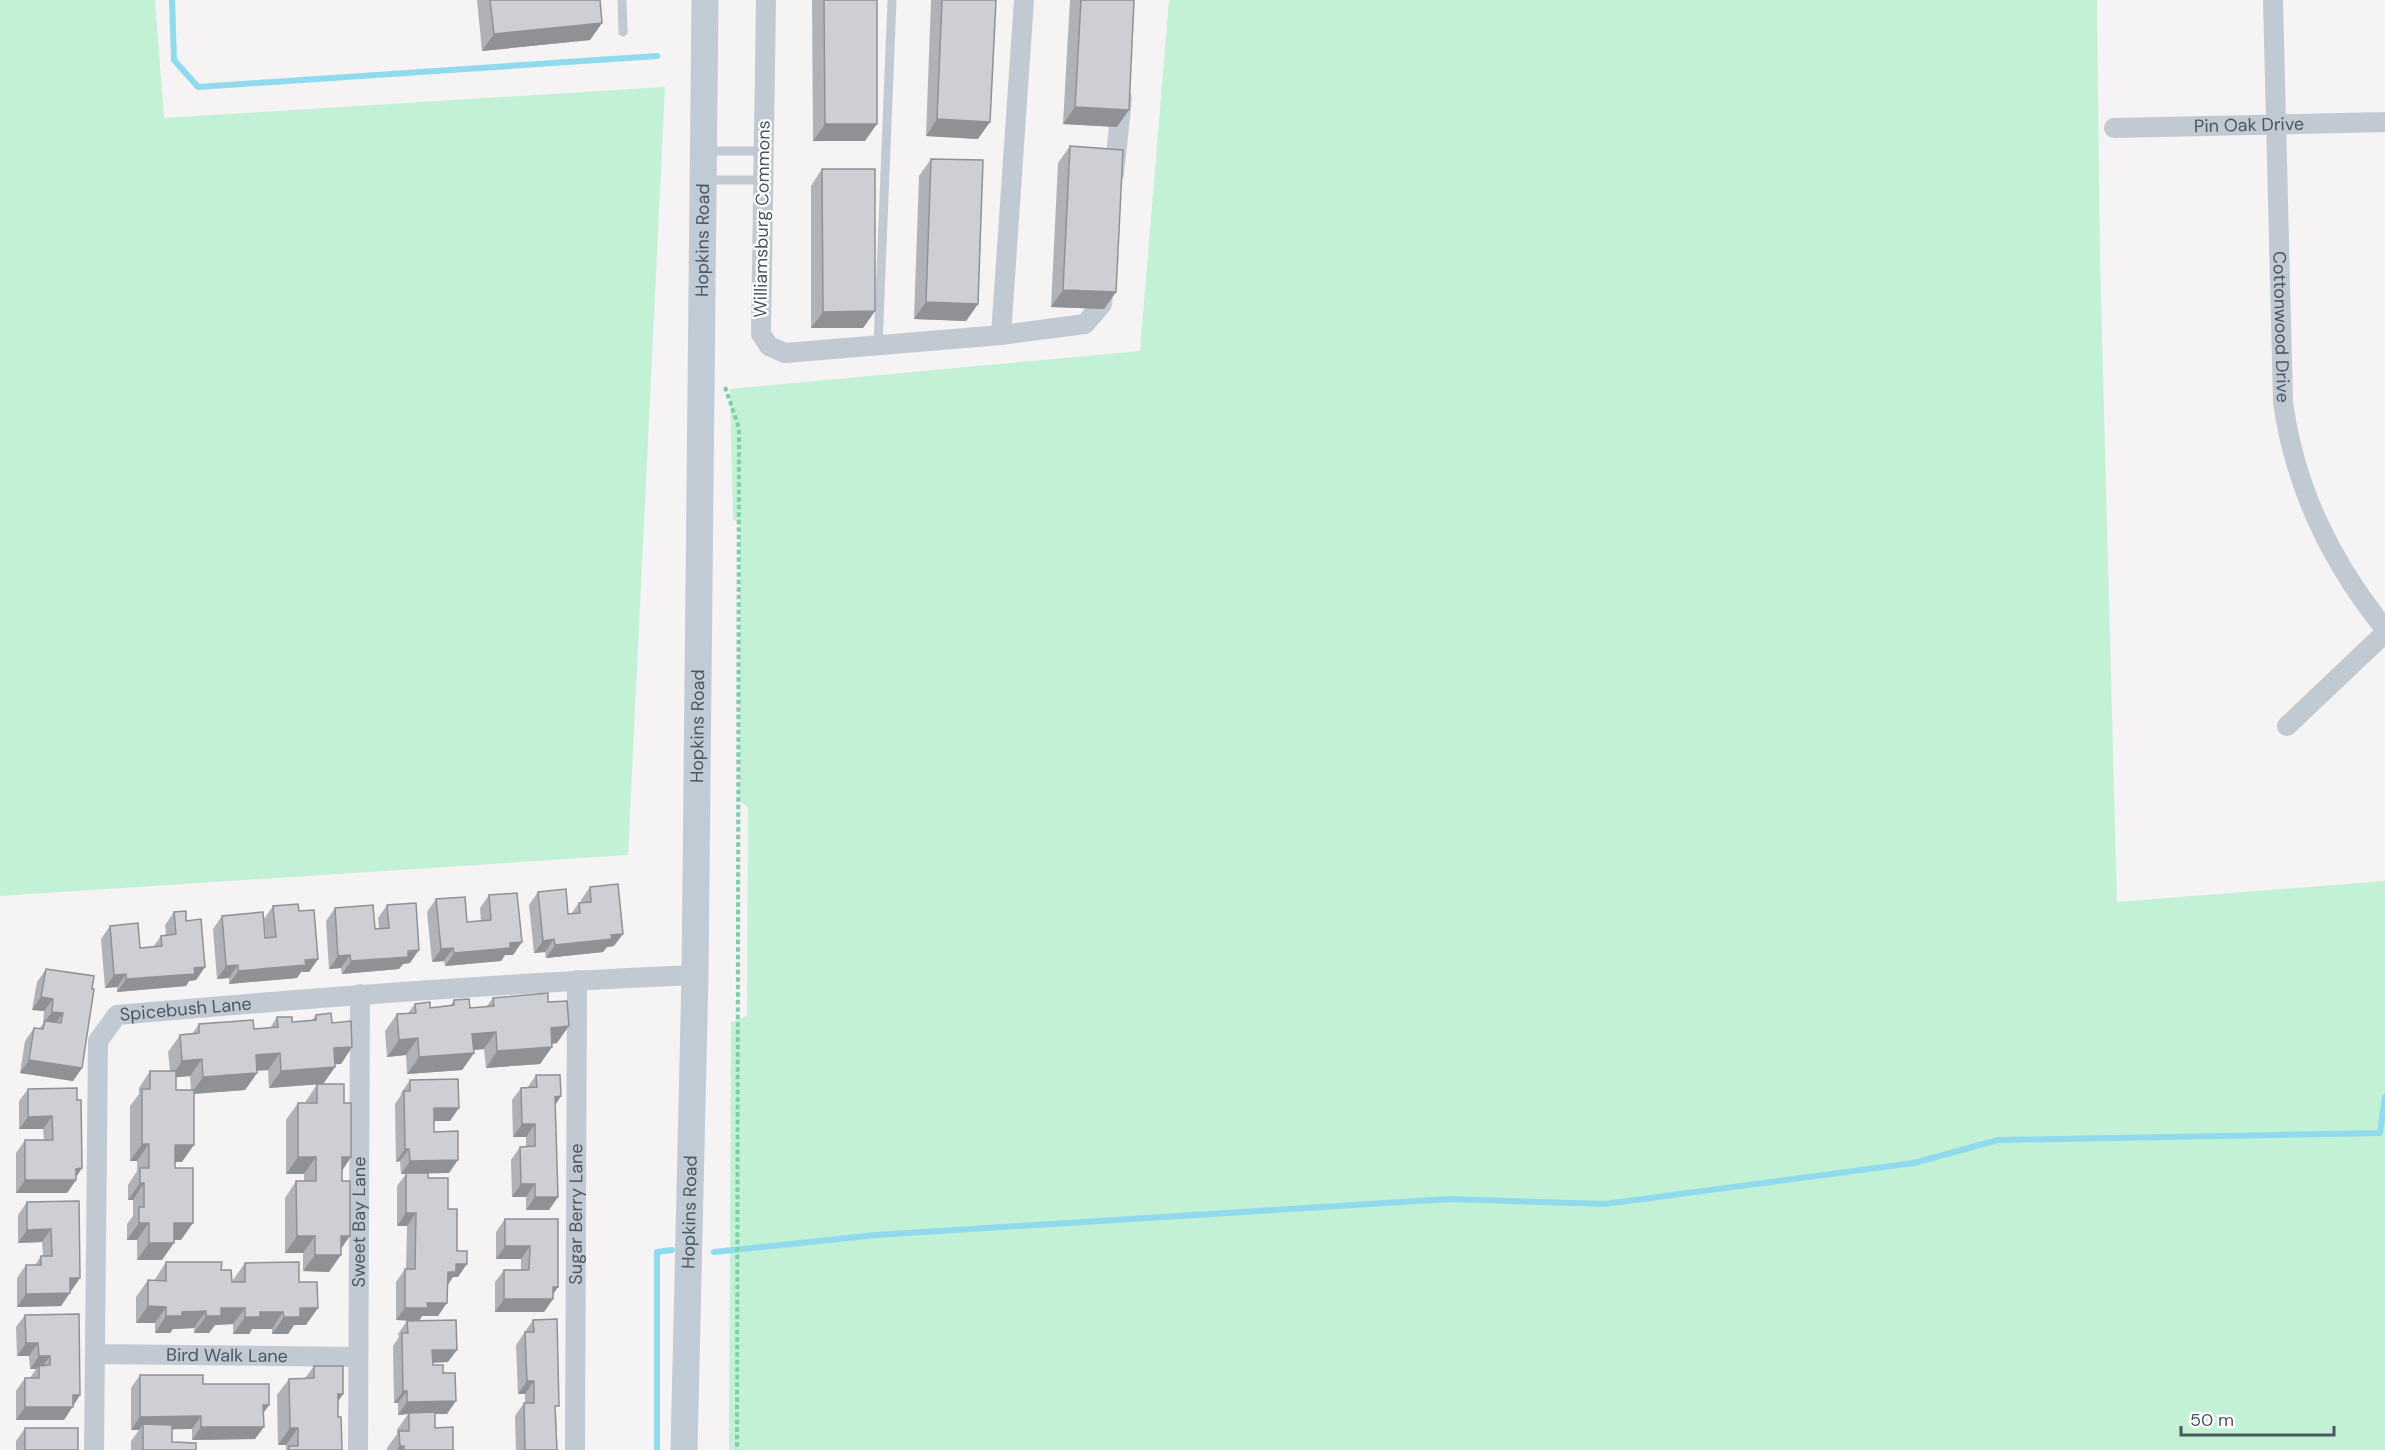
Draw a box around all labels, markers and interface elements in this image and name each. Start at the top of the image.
street label: Pin Oak Drive [2194,112,2304,138]
street label: Williamsburg Commons [748,120,776,318]
street label: Hopkins Road [690,183,715,297]
street label: Cottonwood Drive [2267,251,2295,403]
street label: Hopkins Road [685,669,710,783]
street label: Spicebush Lane [119,992,252,1027]
street label: Sugar Berry Lane [564,1143,588,1285]
street label: Hopkins Road [676,1155,703,1269]
street label: Sweet Bay Lane [347,1156,371,1288]
street label: Bird Walk Lane [166,1343,288,1368]
scale bar [2181,1399,2334,1437]
text: 50 m [2190,1408,2234,1432]

